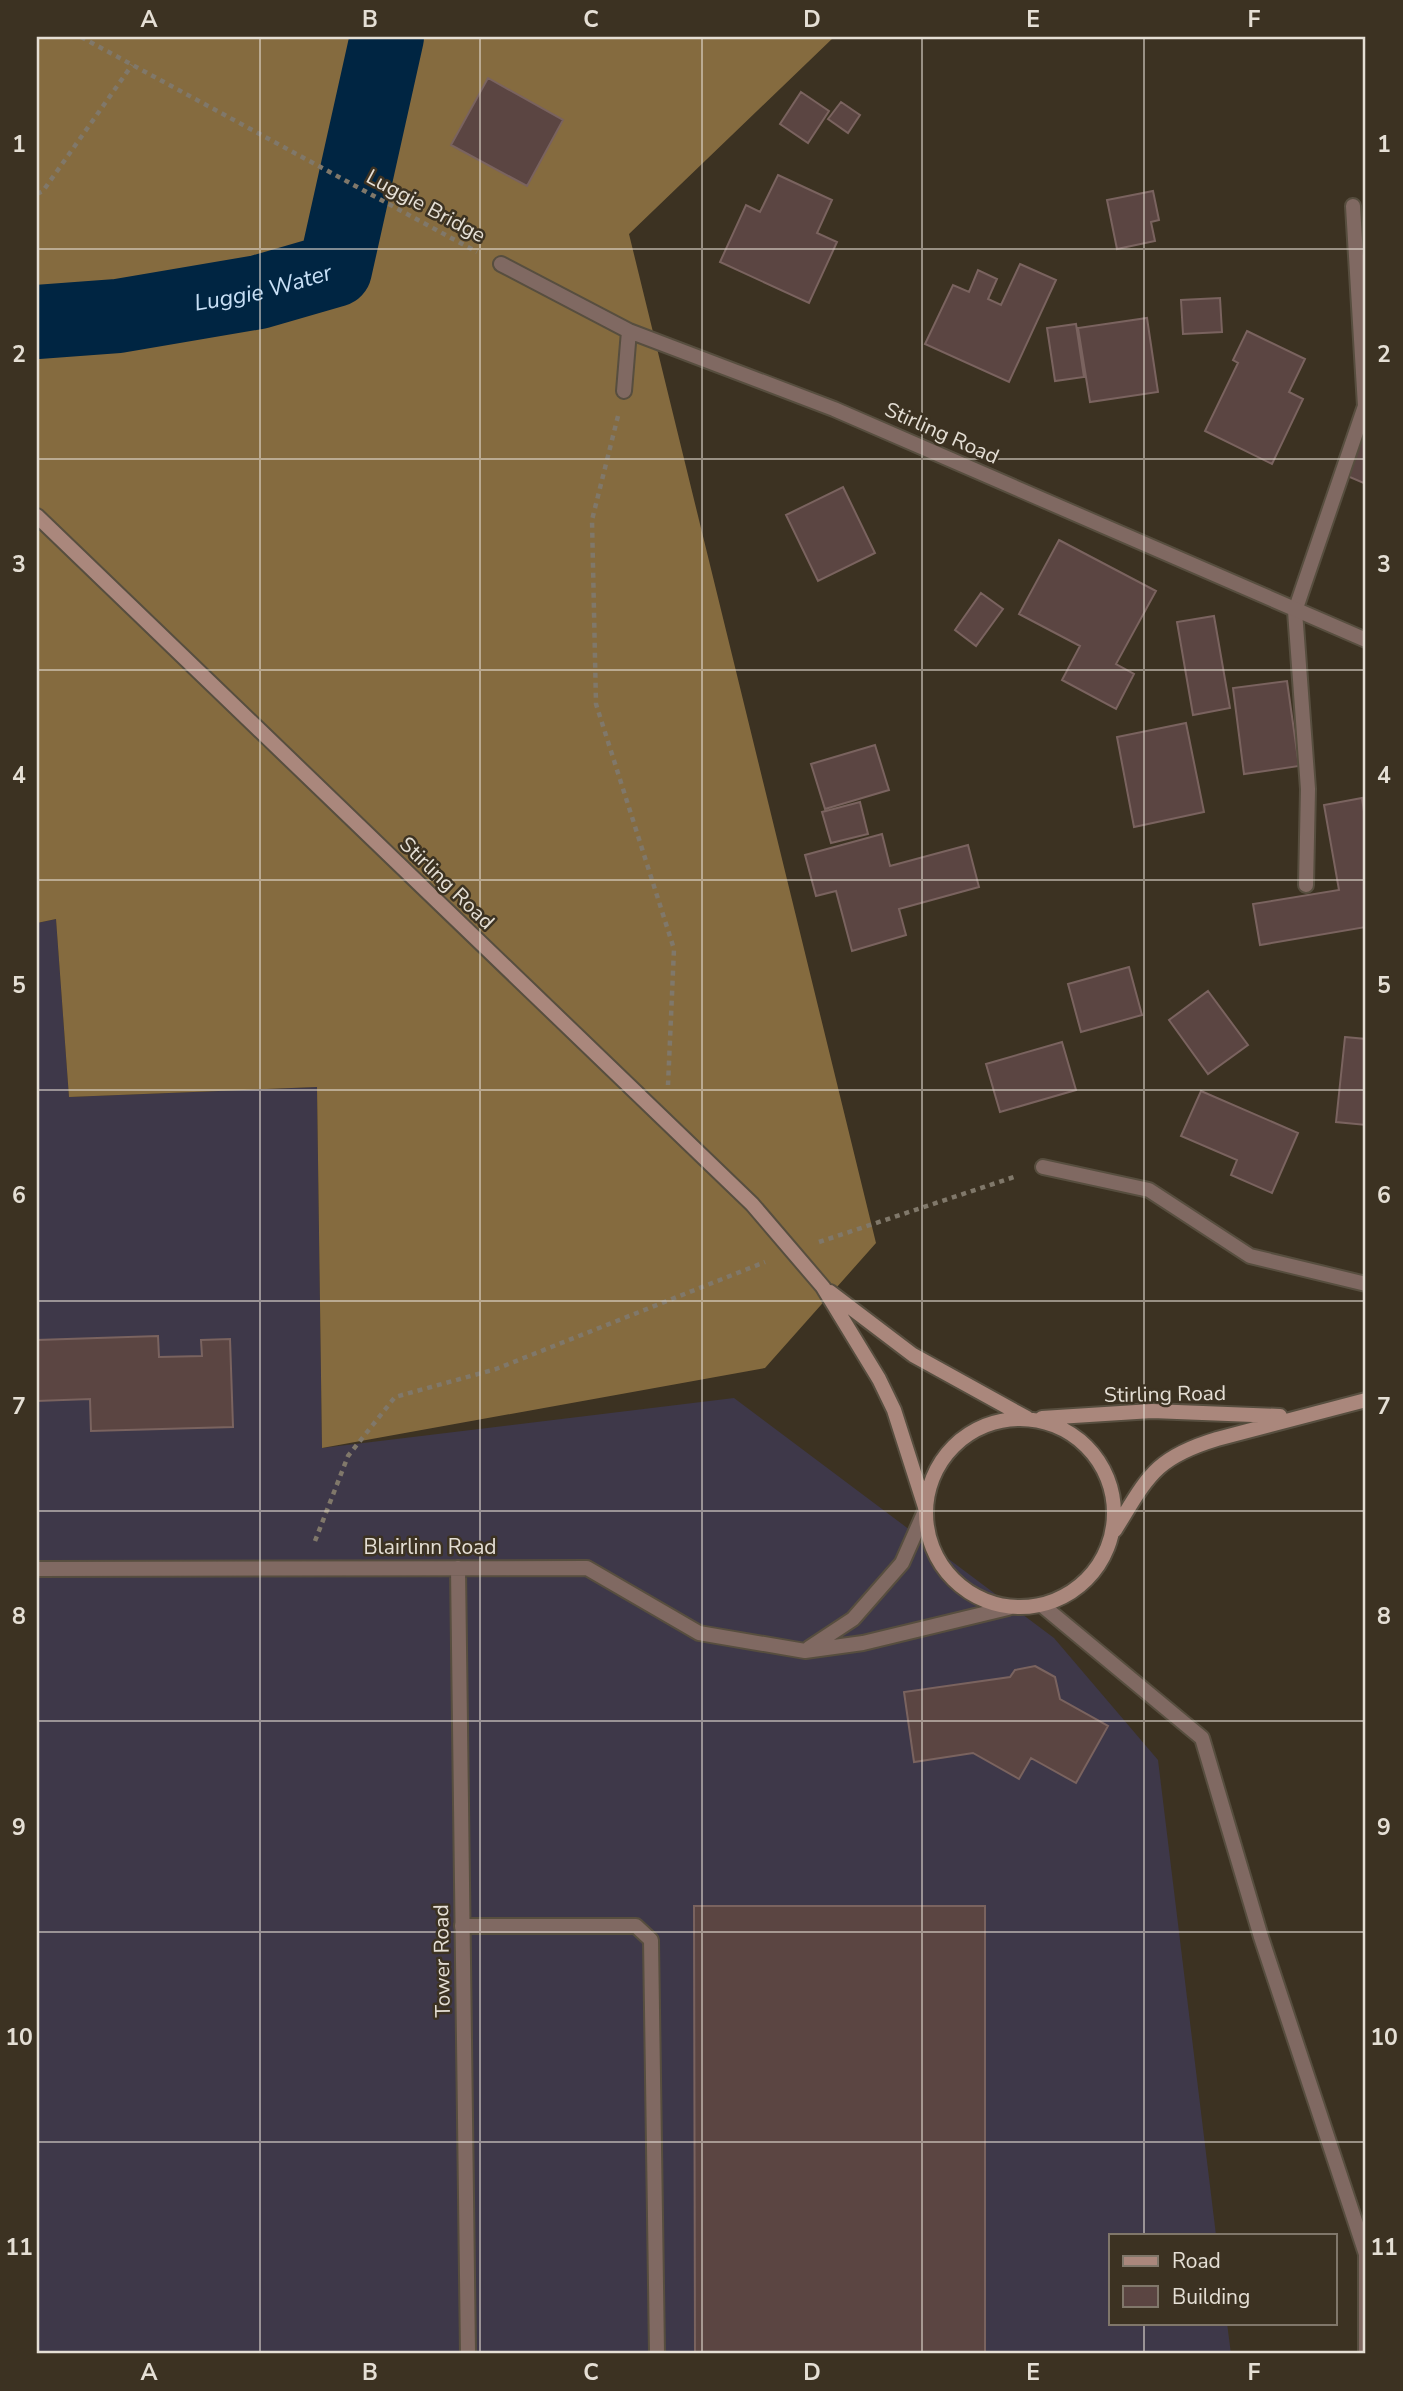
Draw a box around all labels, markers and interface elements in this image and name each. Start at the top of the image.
text: A [140,4,158,35]
text: B [362,4,378,35]
text: C [583,4,599,35]
text: D [803,4,821,35]
text: E [1026,4,1040,35]
text: F [1248,4,1261,35]
text: 1 [12,129,26,160]
text: 1 [1377,129,1391,160]
street label: Luggie Bridge [361,163,491,249]
water label: Luggie Water [192,256,336,318]
text: 2 [12,339,26,370]
text: 2 [1377,339,1391,370]
street label: Stirling Road [880,395,1004,471]
text: 3 [12,549,26,580]
text: 3 [1377,549,1391,580]
text: 4 [12,760,26,791]
text: 4 [1377,760,1391,791]
street label: Stirling Road [393,830,501,936]
text: 5 [12,970,26,1001]
text: 5 [1377,970,1391,1001]
text: 6 [12,1180,26,1211]
text: 6 [1377,1180,1391,1211]
street label: Stirling Road [1104,1379,1226,1409]
text: 7 [12,1391,26,1422]
text: 7 [1377,1391,1391,1422]
street label: Blairlinn Road [363,1533,497,1561]
text: 8 [12,1601,26,1632]
text: 8 [1377,1601,1391,1632]
text: 9 [12,1812,26,1843]
text: 9 [1377,1812,1391,1843]
street label: Tower Road [427,1904,457,2018]
text: 10 [5,2022,33,2053]
text: 10 [1370,2022,1398,2053]
text: 11 [5,2232,33,2263]
text: 11 [1370,2232,1398,2263]
legend [1109,2234,1336,2324]
text: Road [1172,2247,1221,2275]
text: Building [1172,2283,1250,2311]
text: A [140,2357,158,2388]
text: B [362,2357,378,2388]
text: C [583,2357,599,2388]
text: D [803,2357,821,2388]
text: E [1026,2357,1040,2388]
text: F [1248,2357,1261,2388]

